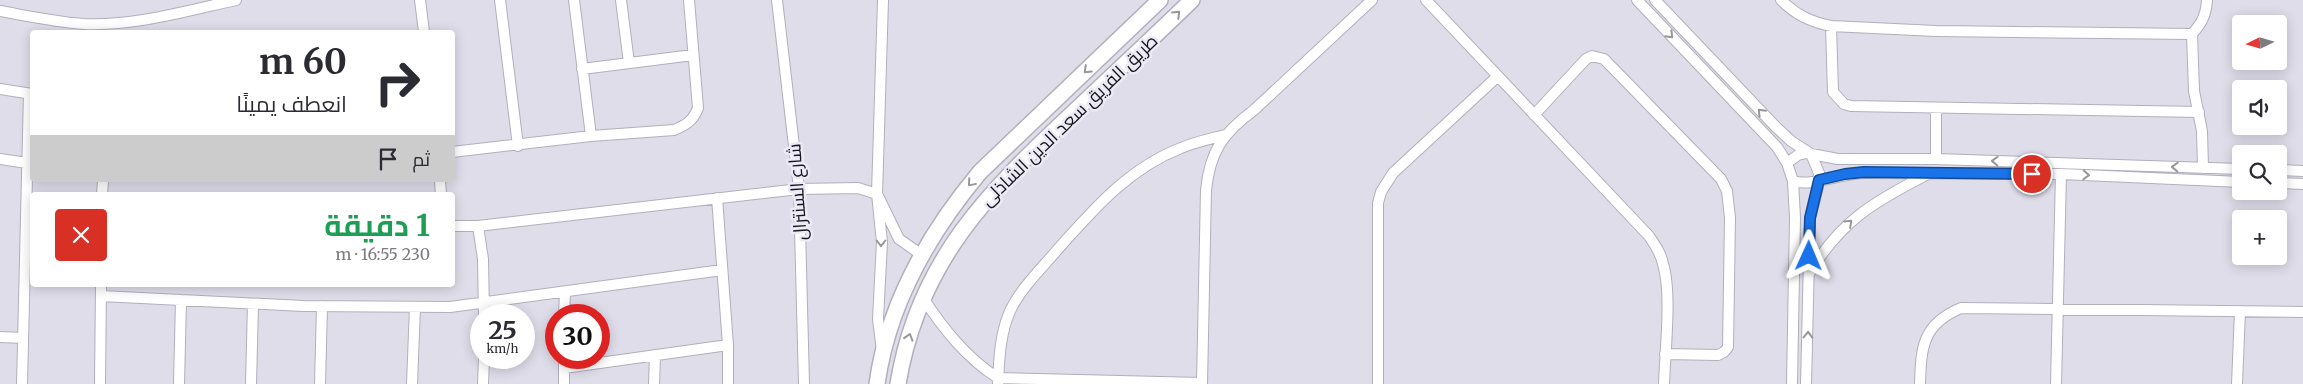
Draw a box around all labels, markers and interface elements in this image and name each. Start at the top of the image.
one-way arrow [1172,11,1181,20]
north arrow [2232,15,2288,70]
map controls [2232,15,2287,265]
street label: طريق الفريق سعد الدين الشاذلى [976,29,1163,212]
one-way arrow [1665,29,1674,38]
text: 60 m [259,40,347,84]
icon: right [365,50,430,115]
one-way arrow [1084,64,1093,73]
button: sound [2232,80,2287,135]
text: انعطف يمينًا [236,90,347,118]
one-way arrow [1758,109,1767,118]
street label: شارع السنترال [782,143,813,241]
icon: arrive [374,145,402,173]
button: search [2232,145,2287,200]
text: ثم [412,147,430,171]
pin [2011,153,2053,195]
one-way arrow [1991,155,1999,166]
icon: arrive [2018,160,2046,188]
one-way arrow [2171,161,2179,172]
one-way arrow [2082,170,2090,180]
one-way arrow [967,178,976,187]
text: 1 دقيقة [324,206,430,244]
button: close [55,209,107,261]
button: + [2232,210,2287,265]
one-way arrow [1844,220,1853,229]
position arrow [1782,229,1834,281]
one-way arrow [876,240,886,247]
text: 230 m · 16:55 [336,244,430,264]
speed limit sign: 30 [545,304,610,369]
text: 25 [488,314,517,346]
one-way arrow [1802,331,1813,339]
one-way arrow [903,333,913,341]
text: km/h [487,341,518,356]

